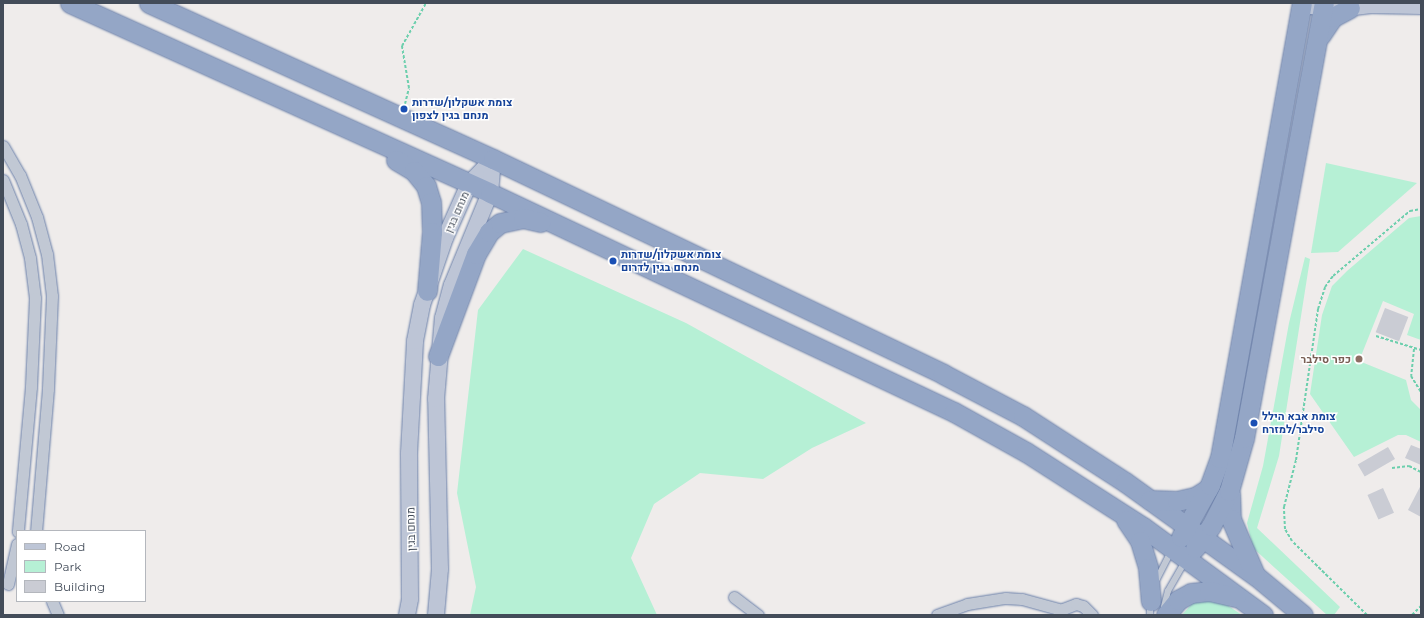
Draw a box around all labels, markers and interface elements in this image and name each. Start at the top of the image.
place label: צומת אשקלון/שדרות מנחם בגין לצפון [412,96,512,122]
marker: צומת אשקלון/שדרות מנחם בגין לצפון [399,104,409,114]
street label: מנחם בגין [442,189,472,235]
place label: צומת אשקלון/שדרות מנחם בגין לדרום [621,248,721,274]
marker: צומת אשקלון/שדרות מנחם בגין לדרום [608,256,618,266]
place label: כפר סילבר [1301,352,1351,366]
marker: כפר סילבר [1354,354,1364,364]
place label: צומת אבא הילל סילבר/למזרח [1262,410,1336,436]
marker: צומת אבא הילל סילבר/למזרח [1249,418,1259,428]
street label: מנחם בגין [404,507,418,551]
legend [16,530,146,602]
text: Road [54,539,85,554]
text: Park [54,559,81,574]
text: Building [54,579,105,594]

